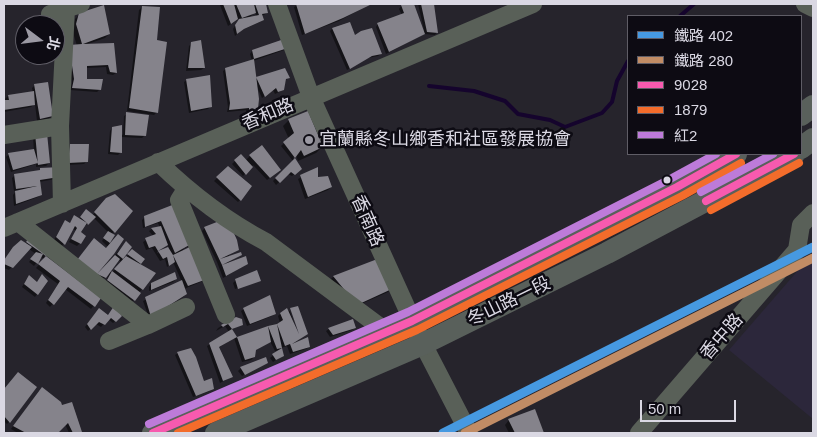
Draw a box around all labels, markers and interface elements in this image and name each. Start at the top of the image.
north arrow [15,15,65,65]
legend [627,15,802,155]
text: 鐵路 402 [674,27,733,44]
text: 北 [44,35,63,52]
text: 鐵路 280 [674,52,733,69]
text: 9028 [674,76,707,93]
street label: 香和路 [239,95,297,135]
text: 1879 [674,101,707,118]
text: 紅2 [674,127,697,144]
place label: 宜蘭縣冬山鄉香和社區發展協會 [319,129,571,151]
marker: 宜蘭縣冬山鄉香和社區發展協會 [303,134,315,146]
unlabelled marker [662,175,672,185]
street label: 香南路 [346,192,388,250]
street label: 冬山路一段 [464,273,554,331]
street label: 香中路 [696,310,748,364]
scale bar [642,390,738,422]
text: 50 m [648,400,681,417]

